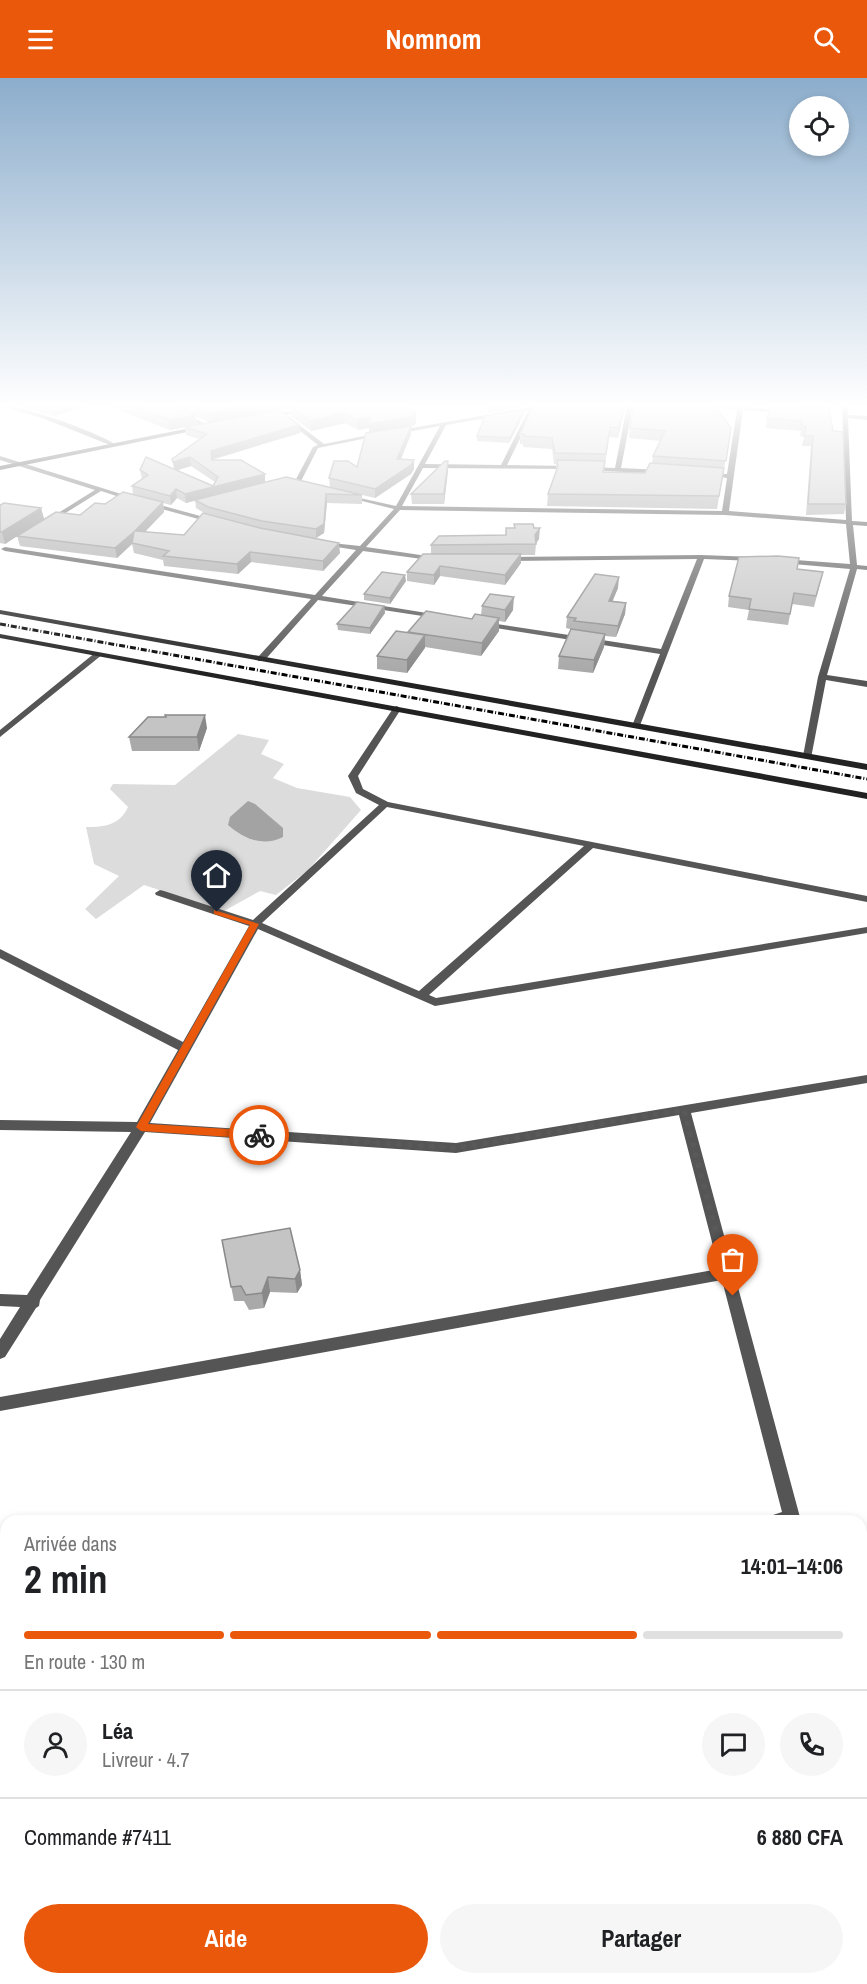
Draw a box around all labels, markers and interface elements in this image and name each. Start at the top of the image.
text: Nomnom [386,21,481,57]
icon: menu [24,23,57,56]
icon: search [810,23,843,56]
map controls [789,96,849,156]
button: locate [789,96,849,156]
pin [191,850,242,912]
icon: home [200,859,233,892]
courier [229,1105,289,1165]
icon: bike [243,1119,276,1152]
pin [707,1234,758,1296]
icon: bag [716,1243,749,1276]
text: Arrivée dans [24,1530,117,1557]
text: 14:01–14:06 [741,1551,843,1581]
text: 2 min [24,1553,108,1605]
text: En route · 130 m [24,1648,145,1675]
button: person [24,1713,87,1776]
button: chat [702,1713,765,1776]
button: phone [780,1713,843,1776]
text: Léa [102,1716,133,1746]
text: Livreur · 4.7 [102,1746,190,1773]
text: Commande #7411 [24,1822,171,1852]
text: 6 880 CFA [757,1822,843,1852]
button: Aide [24,1904,428,1973]
button: Partager [440,1904,843,1973]

